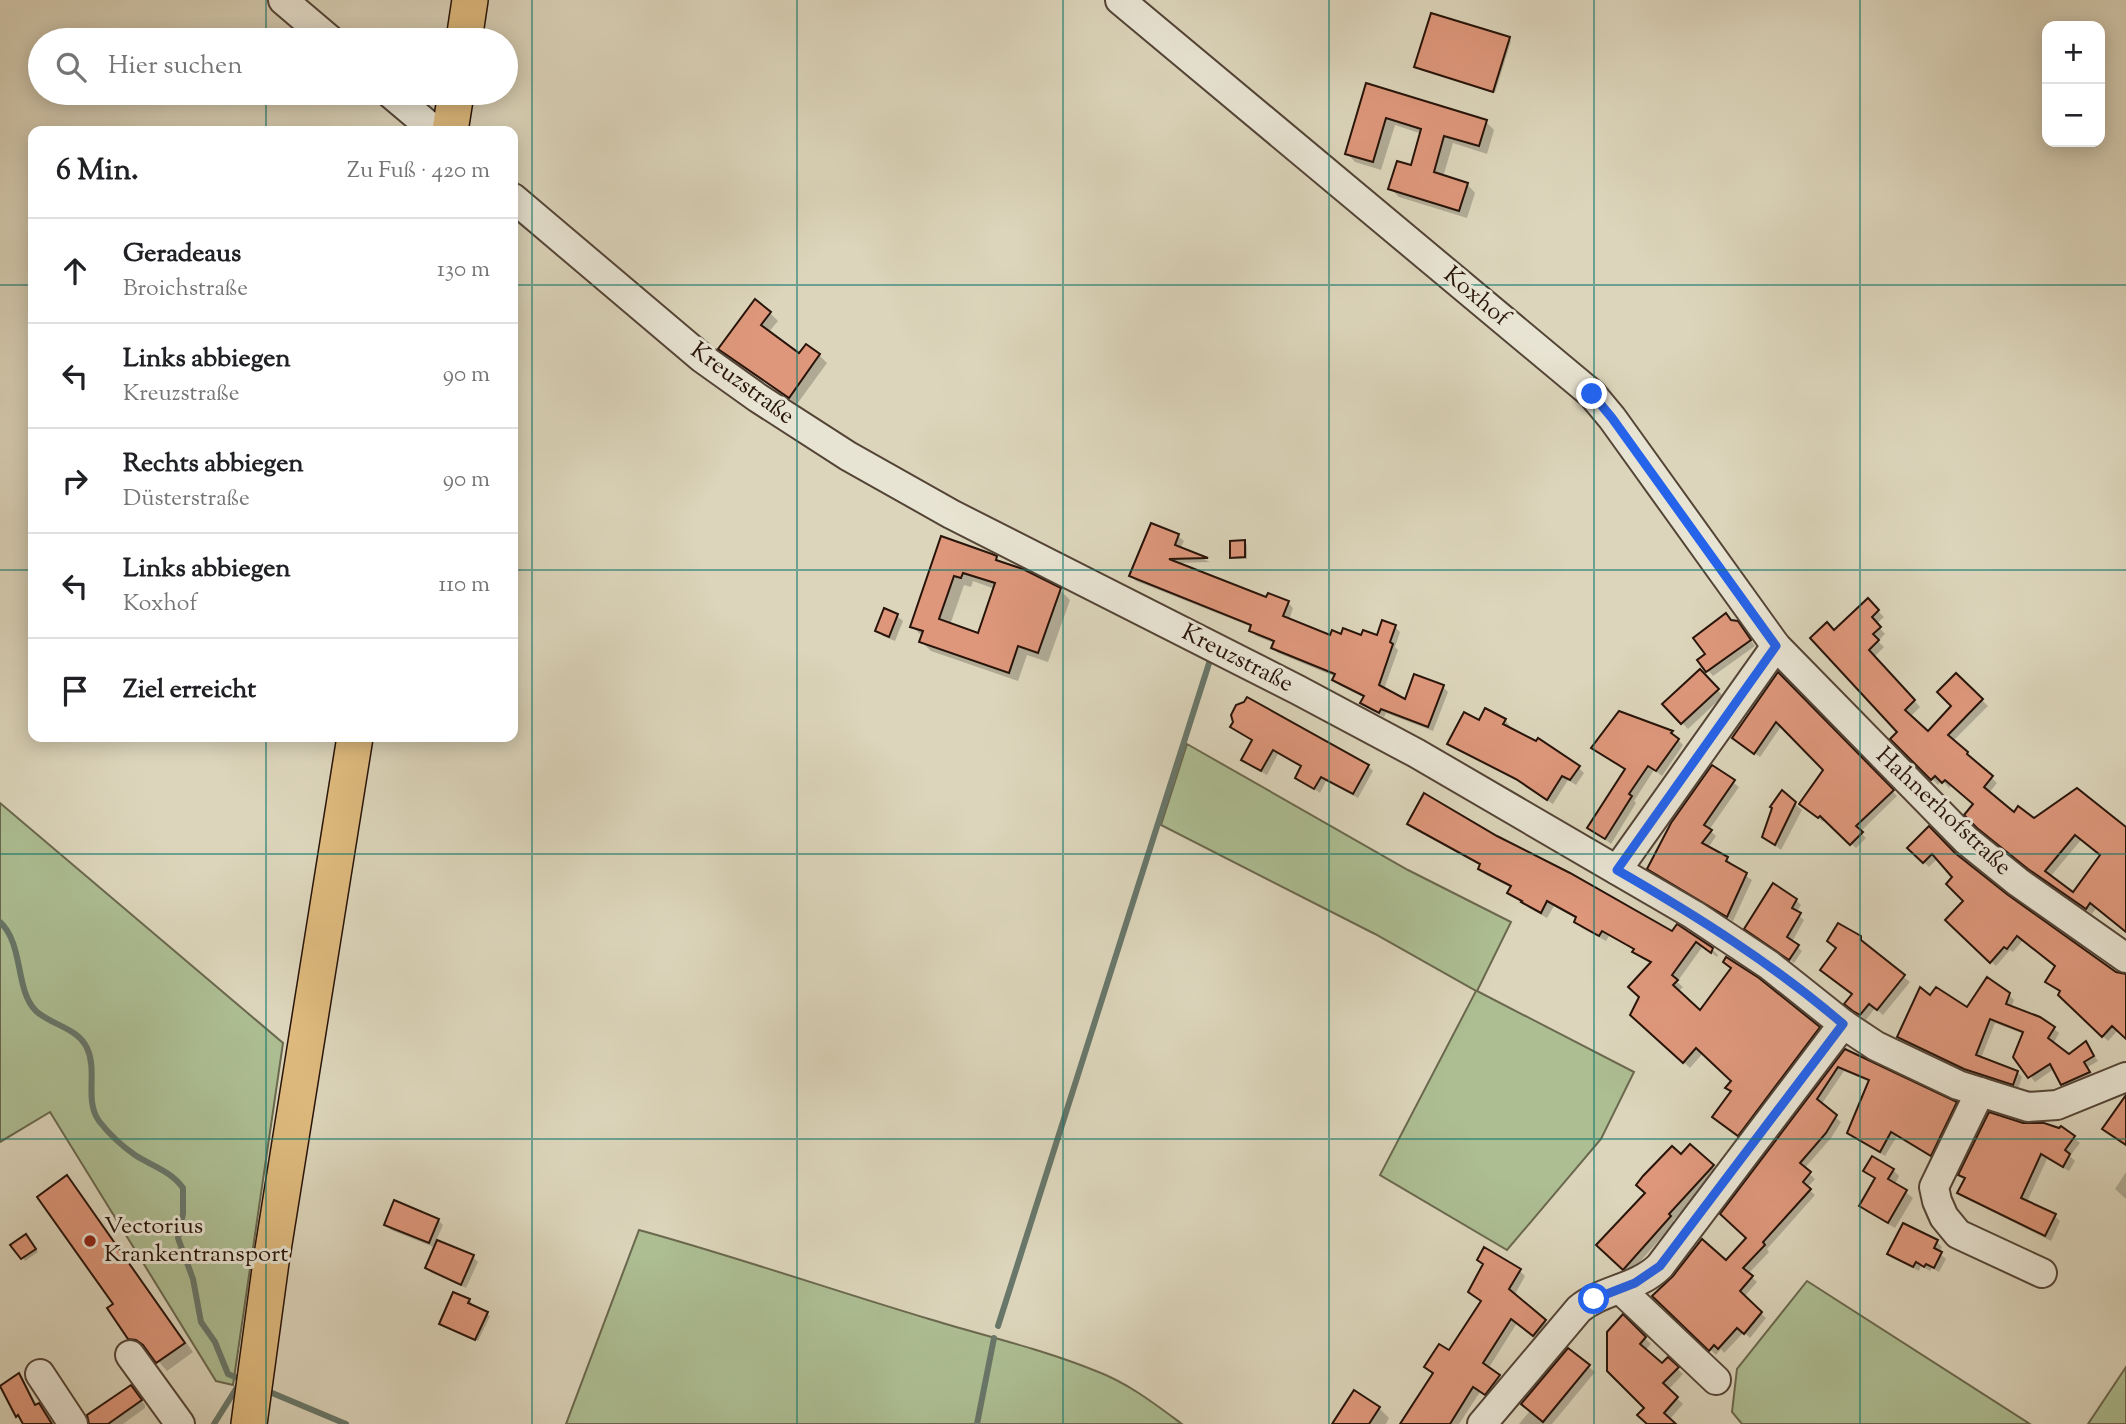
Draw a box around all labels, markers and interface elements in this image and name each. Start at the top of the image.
map controls [2042,21,2105,147]
button: + [2042,21,2105,84]
search box [28,28,518,105]
icon: search [52,48,90,86]
text: Hier suchen [108,48,243,85]
button: − [2042,84,2105,147]
text: 6 Min. [56,150,139,193]
text: Zu Fuß · 420 m [347,155,490,188]
text: Geradeaus [123,236,241,273]
icon: ahead [56,252,94,290]
text: 130 m [437,254,490,287]
street label: Koxhof [1435,259,1518,336]
text: Broichstraße [123,273,248,306]
street label: Kreuzstraße [683,335,801,433]
text: Links abbiegen [123,341,291,378]
icon: left [56,357,94,395]
text: 90 m [443,359,490,392]
text: Kreuzstraße [123,378,239,411]
route end [1576,378,1607,409]
text: Rechts abbiegen [123,446,304,483]
icon: right [56,462,94,500]
text: 90 m [443,464,490,497]
text: Düsterstraße [123,483,250,516]
text: Links abbiegen [123,551,291,588]
icon: left [56,567,94,605]
text: 110 m [439,569,490,602]
text: Koxhof [123,588,197,621]
street label: Kreuzstraße [1175,616,1299,702]
icon: arrive [56,672,94,710]
text: Ziel erreicht [123,672,256,709]
street label: Hahnerhofstraße [1867,740,2019,884]
place label: Vectorius Krankentransport [104,1210,288,1272]
marker: Vectorius Krankentransport [82,1233,98,1249]
route start [1578,1283,1609,1314]

